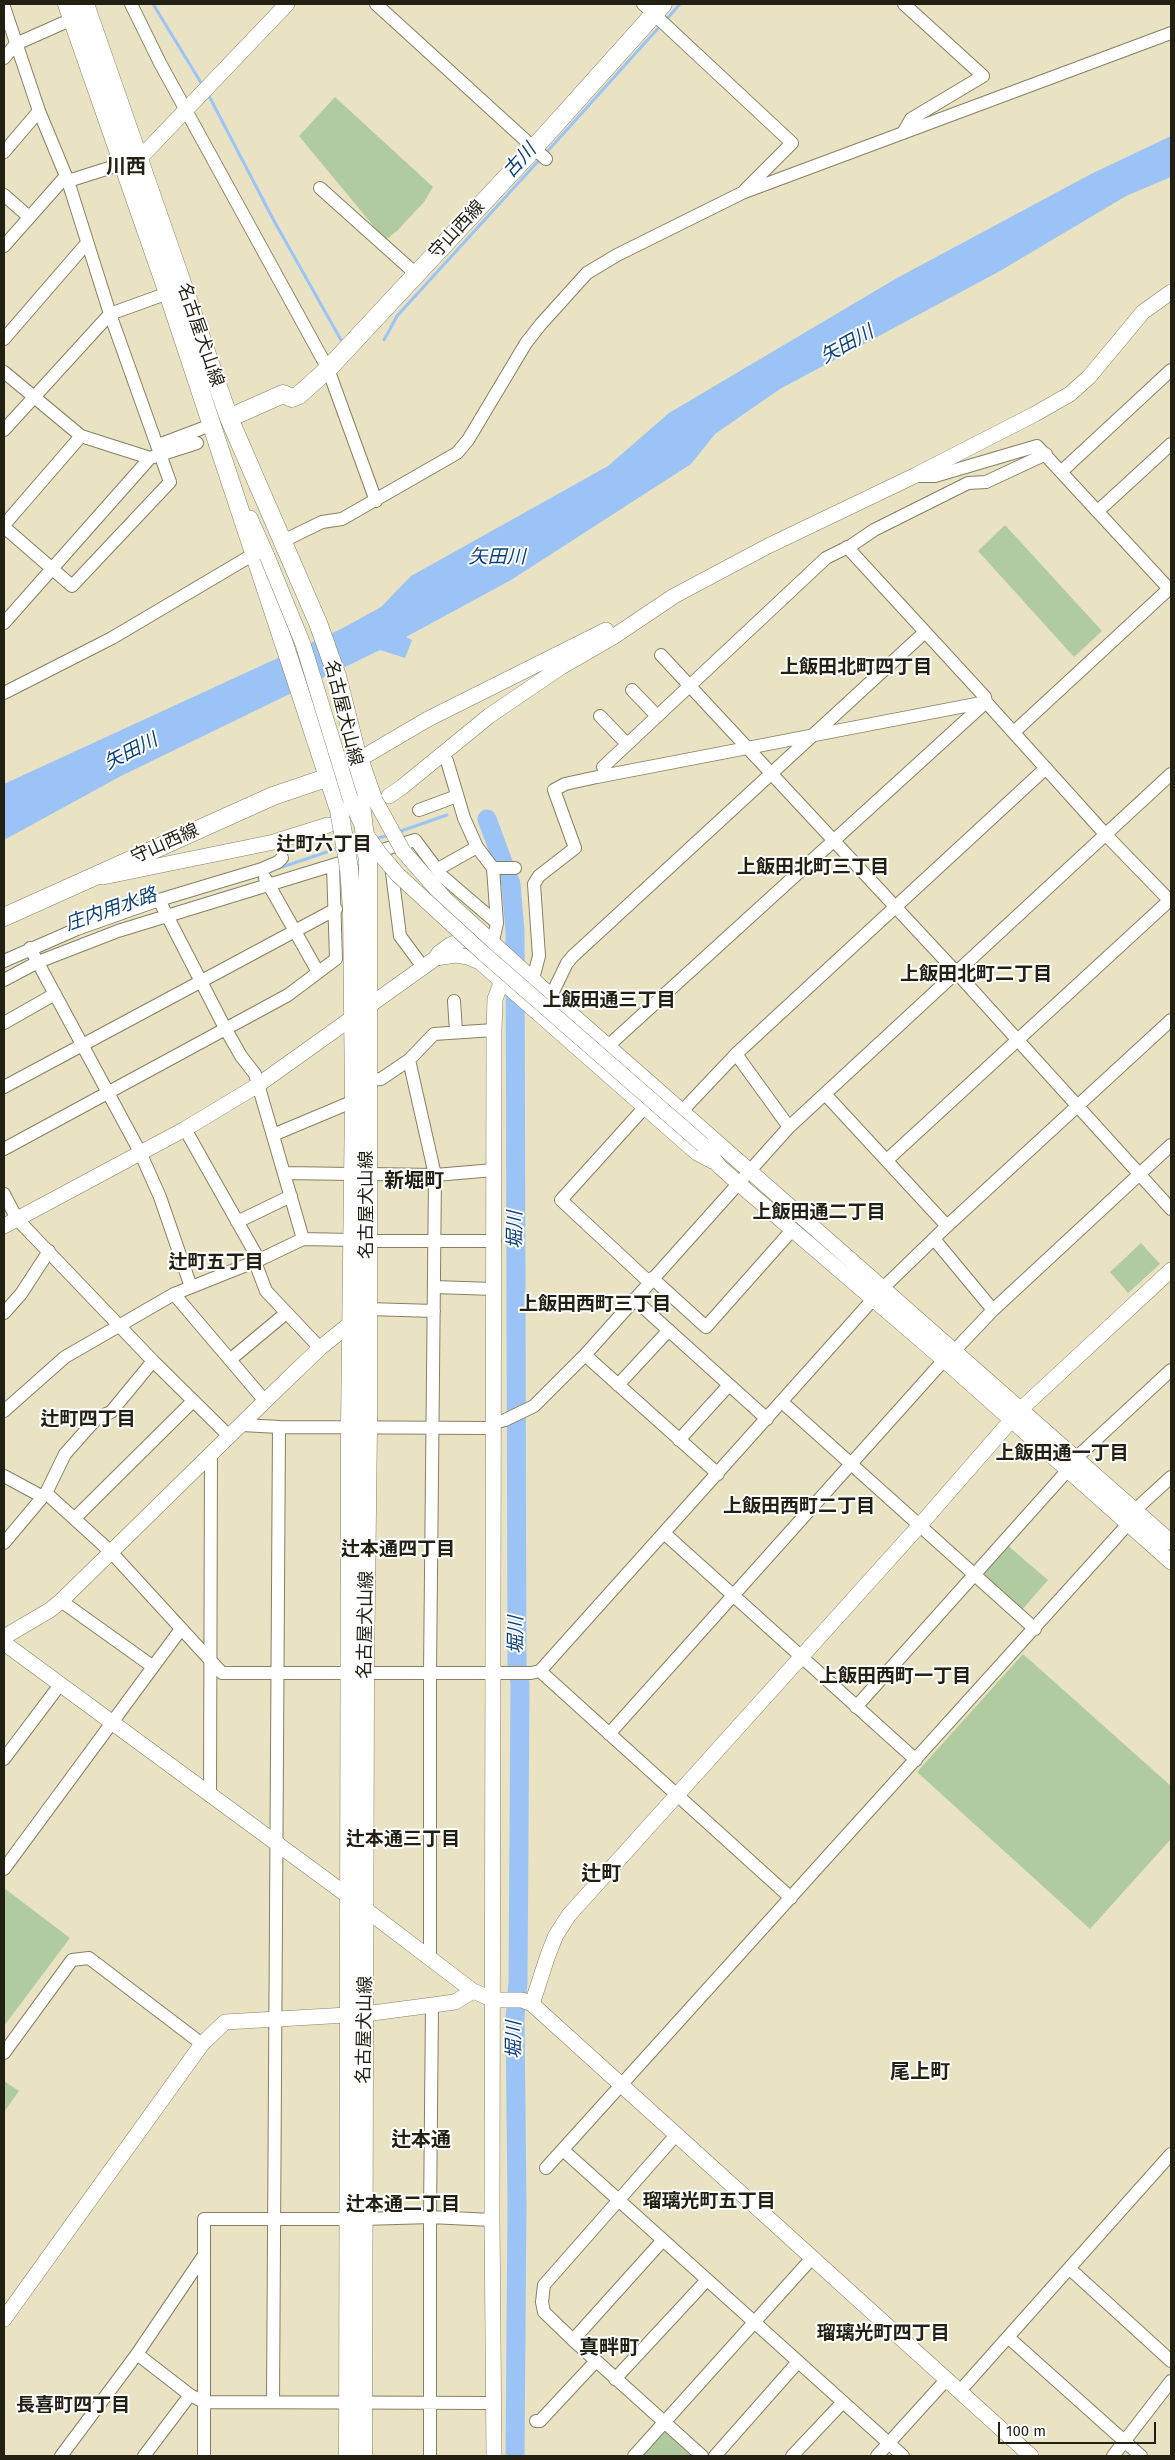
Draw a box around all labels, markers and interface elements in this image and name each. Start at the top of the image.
water label: 古川 [499,139,541,183]
district label: 川西 [106,155,146,179]
street label: 守山西線 [425,196,489,264]
street label: 名古屋犬山線 [172,280,228,390]
water label: 矢田川 [817,321,877,369]
water label: 矢田川 [469,547,525,569]
district label: 上飯田北町四丁目 [780,657,932,679]
street label: 名古屋犬山線 [319,658,367,768]
water label: 矢田川 [100,729,162,775]
street label: 守山西線 [128,819,202,869]
district label: 辻町六丁目 [277,834,371,856]
district label: 上飯田北町三丁目 [737,857,889,879]
water label: 庄内用水路 [62,884,160,936]
district label: 上飯田北町二丁目 [900,964,1052,986]
district label: 上飯田通三丁目 [543,990,675,1012]
street label: 名古屋犬山線 [356,1151,378,1259]
district label: 新堀町 [384,1169,444,1193]
district label: 上飯田通二丁目 [753,1202,885,1224]
water label: 堀川 [505,1211,527,1249]
district label: 辻町五丁目 [169,1252,263,1274]
district label: 上飯田西町三丁目 [519,1294,671,1316]
district label: 辻町四丁目 [41,1409,135,1431]
district label: 上飯田通一丁目 [996,1443,1128,1465]
district label: 上飯田西町二丁目 [723,1496,875,1518]
district label: 辻本通四丁目 [341,1539,455,1561]
street label: 名古屋犬山線 [354,1571,378,1679]
water label: 堀川 [506,1616,528,1654]
district label: 上飯田西町一丁目 [819,1666,971,1688]
district label: 辻本通三丁目 [346,1829,460,1851]
district label: 辻町 [581,1862,621,1886]
street label: 名古屋犬山線 [353,1976,377,2084]
water label: 堀川 [504,2021,526,2059]
district label: 尾上町 [890,2060,950,2084]
district label: 辻本通 [391,2128,451,2152]
district label: 瑠璃光町五丁目 [643,2191,775,2213]
district label: 辻本通二丁目 [346,2194,460,2216]
district label: 瑠璃光町四丁目 [817,2323,949,2345]
district label: 真畔町 [579,2336,639,2360]
district label: 長喜町四丁目 [16,2395,130,2417]
scale bar [1000,2412,1158,2444]
text: 100 m [1006,2422,1046,2440]

